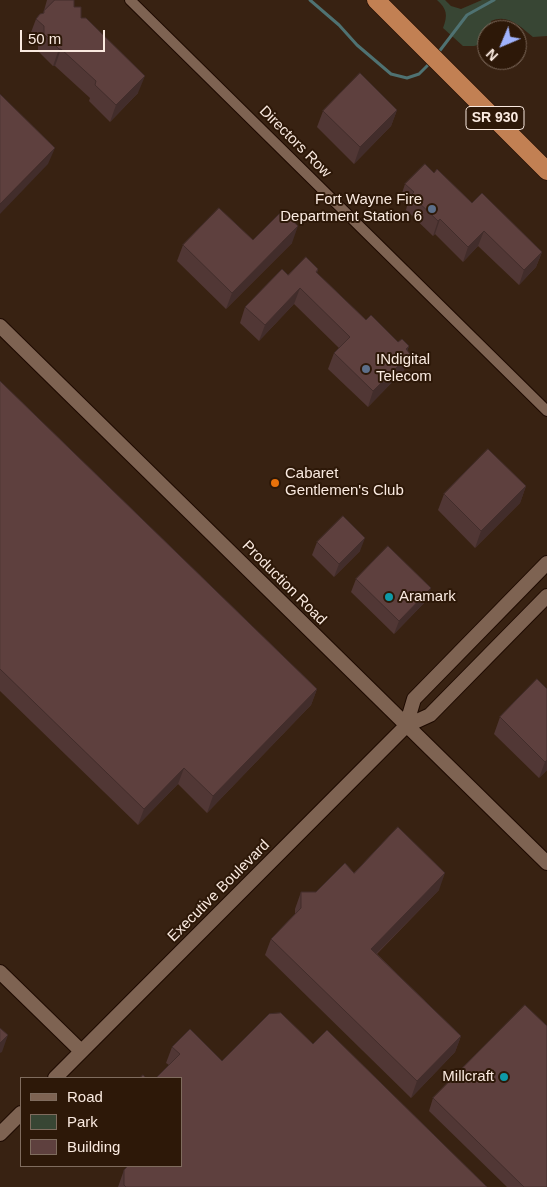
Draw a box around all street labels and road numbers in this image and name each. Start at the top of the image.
street label: Directors Row [255,102,335,182]
road number: SR 930 [466,106,524,130]
street label: Production Road [238,537,330,629]
street label: Executive Boulevard [164,836,274,946]

